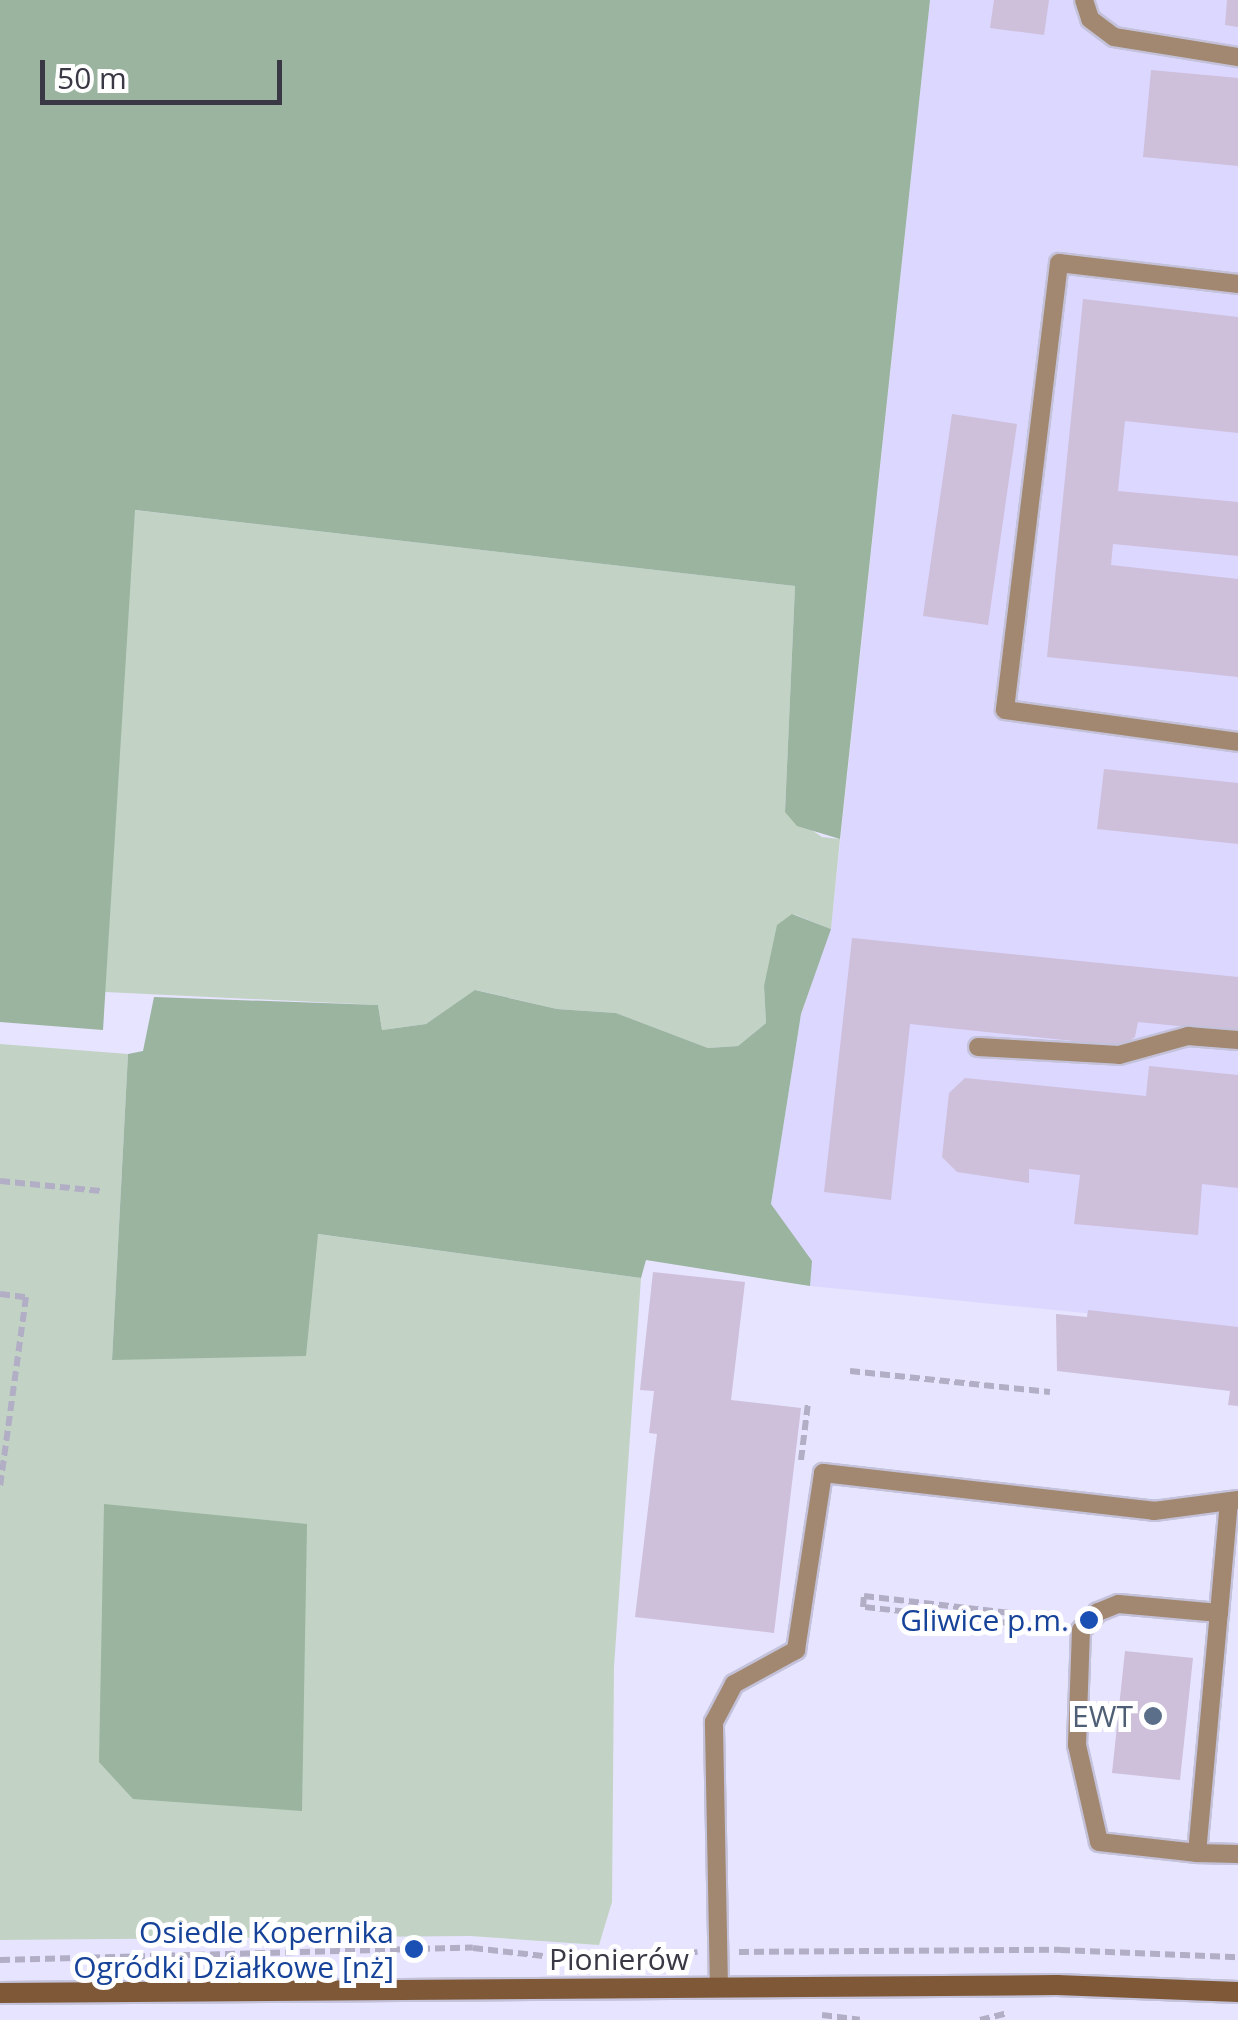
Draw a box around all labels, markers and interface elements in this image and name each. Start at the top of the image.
scale bar [45,40,288,102]
text: 50 m [57,57,127,98]
place label: Gliwice p.m. [900,1602,1069,1638]
marker: Gliwice p.m. [1078,1609,1100,1631]
place label: EWT [1072,1698,1133,1734]
marker: EWT [1142,1705,1164,1727]
place label: Osiedle Kopernika Ogródki Działkowe [nż] [73,1914,394,1984]
marker: Osiedle Kopernika Ogródki Działkowe [nż] [403,1938,425,1960]
street label: Pionierów [549,1941,689,1977]

